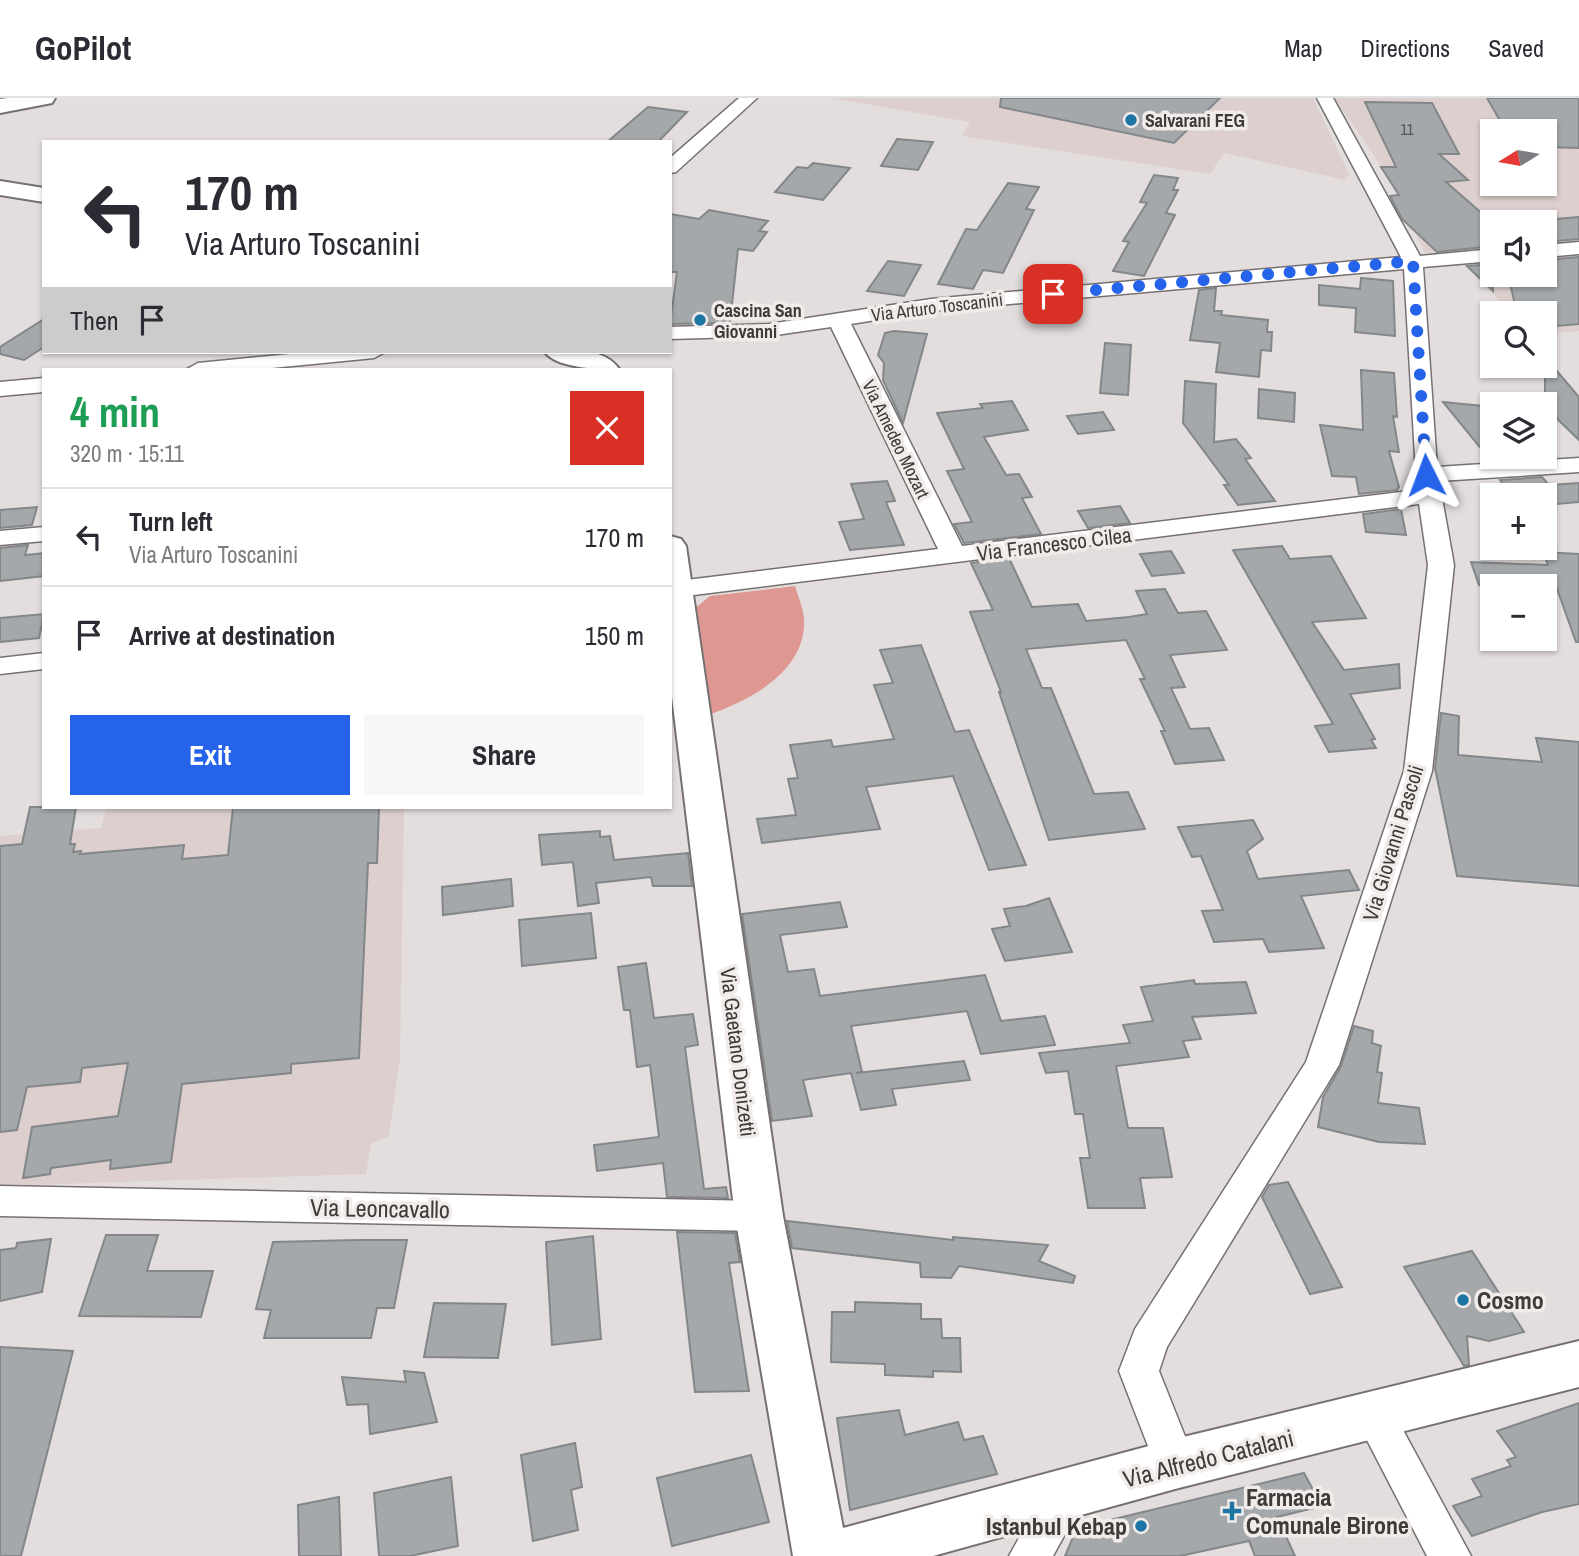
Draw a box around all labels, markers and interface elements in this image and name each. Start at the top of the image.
text: GoPilot [35,26,131,70]
text: Map [1284,32,1322,64]
text: Directions [1360,32,1450,64]
text: Saved [1488,32,1544,64]
place label: Salvarani FEG [1145,108,1245,133]
marker: Salvarani FEG [1123,112,1139,128]
house number: 11 [1400,118,1415,140]
north arrow [1480,119,1558,196]
map controls [1480,119,1557,651]
text: 170 m [185,159,299,225]
icon: left [70,168,161,259]
button: sound [1480,210,1557,287]
text: Via Arturo Toscanini [185,222,420,265]
pin [1023,264,1083,324]
icon: arrive [1034,275,1072,313]
street label: Via Arturo Toscanini [870,287,1004,327]
place label: Cascina San Giovanni [714,298,802,344]
icon: arrive [133,301,171,339]
button: search [1480,301,1557,378]
text: Then [70,303,119,338]
marker: Cascina San Giovanni [692,312,708,328]
street label: Via Amedeo Mozart [856,375,936,503]
text: 4 min [70,384,160,440]
button: close [570,391,644,465]
button: layers [1480,392,1557,469]
text: 320 m · 15:11 [70,438,184,469]
position arrow [1389,438,1463,512]
button: + [1480,483,1557,560]
text: Turn left [129,504,213,539]
icon: left [70,518,108,556]
text: 170 m [585,520,644,555]
street label: Via Francesco Cilea [975,520,1133,568]
text: Via Arturo Toscanini [129,539,298,570]
button: − [1480,574,1557,651]
icon: arrive [70,616,108,654]
text: Arrive at destination [129,618,335,653]
text: 150 m [585,618,644,653]
button: Exit [70,715,350,795]
button: Share [364,715,644,795]
street label: Via Giovanni Pascoli [1356,762,1430,924]
street label: Via Gaetano Donizetti [713,966,763,1138]
street label: Via Leoncavallo [310,1191,450,1225]
place label: Cosmo [1477,1284,1544,1316]
marker: Cosmo [1455,1292,1471,1308]
street label: Via Alfredo Catalani [1119,1421,1297,1495]
place label: Farmacia Comunale Birone [1246,1481,1409,1541]
marker: Farmacia Comunale Birone [1224,1503,1240,1519]
place label: Istanbul Kebap [986,1510,1127,1542]
marker: Istanbul Kebap [1133,1518,1149,1534]

